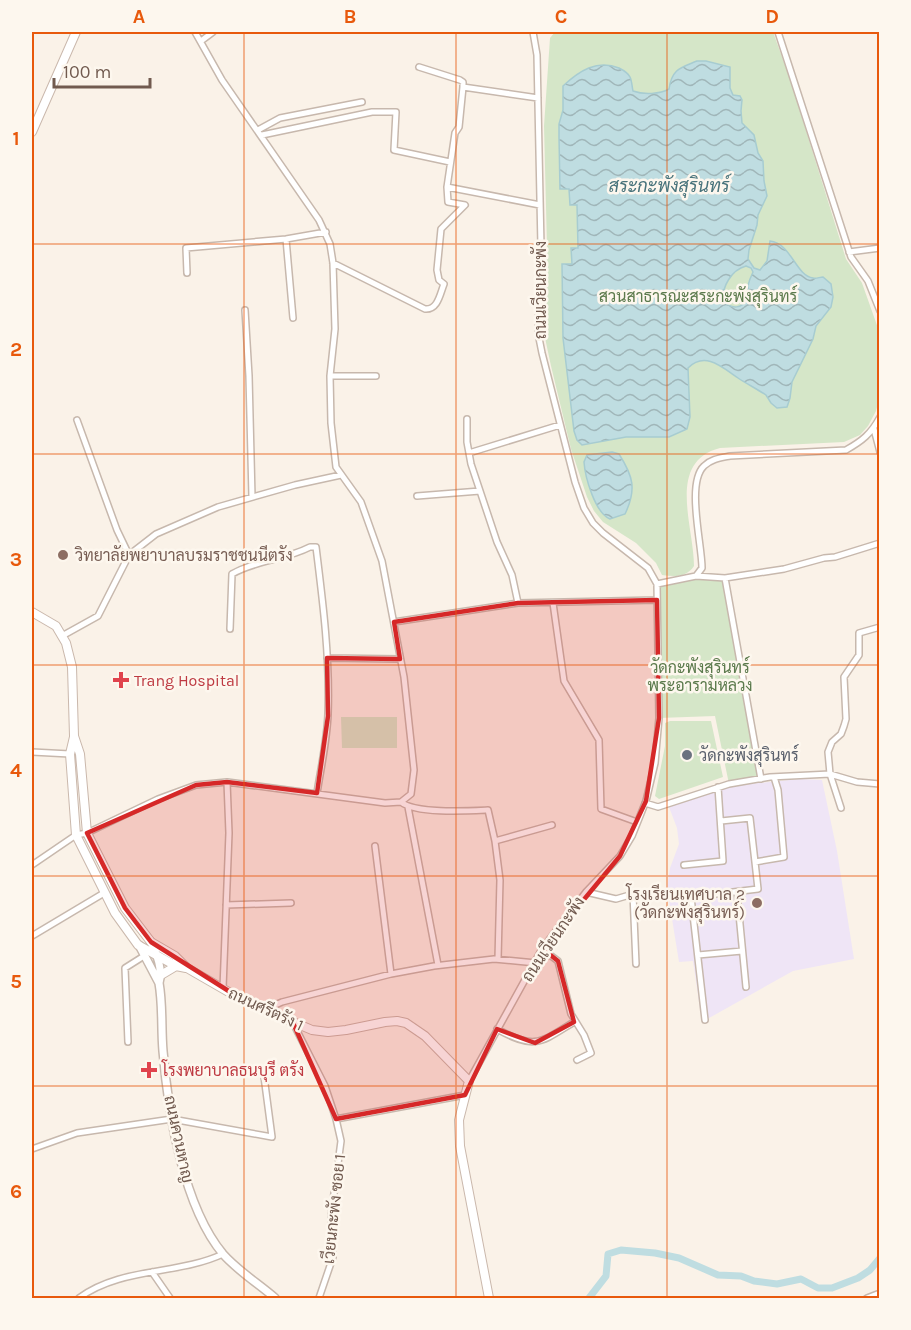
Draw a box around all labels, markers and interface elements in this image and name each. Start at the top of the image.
text: A [133,5,146,28]
text: B [344,5,356,28]
text: C [555,5,567,28]
text: D [765,5,779,28]
scale bar [54,51,150,89]
text: 100 m [63,61,111,83]
text: 1 [12,127,20,150]
water label: สระกะพังสุรินทร์ [608,173,733,198]
street label: ถนนเวียนกะพัง [529,241,550,339]
park label: สวนสาธารณะสระกะพังสุรินทร์ [599,284,797,308]
text: 2 [10,338,22,361]
place label: วิทยาลัยพยาบาลบรมราชชนนีตรัง [74,544,293,565]
text: 3 [10,548,22,571]
marker: วิทยาลัยพยาบาลบรมราชชนนีตรัง [56,548,70,562]
park label: วัดกะพังสุรินทร์ พระอารามหลวง [647,655,753,695]
marker: Trang Hospital [112,671,130,689]
place label: Trang Hospital [134,671,239,690]
place label: วัดกะพังสุรินทร์ [699,743,799,767]
marker: วัดกะพังสุรินทร์ [680,748,694,762]
text: 4 [10,759,22,782]
place label: โรงเรียนเทศบาล 2 (วัดกะพังสุรินทร์) [625,883,745,924]
street label: ถนนเวียนกะพัง [516,892,588,985]
marker: โรงเรียนเทศบาล 2 (วัดกะพังสุรินทร์) [750,896,764,910]
text: 5 [10,970,22,993]
street label: ถนนศรีตรัง 1 [225,981,308,1035]
place label: โรงพยาบาลธนบุรี ตรัง [161,1059,304,1082]
marker: โรงพยาบาลธนบุรี ตรัง [140,1061,158,1079]
street label: ถนนควนหาญ [160,1094,198,1184]
street label: เวียนกะพัง ซอย 1 [317,1153,349,1265]
text: 6 [10,1180,22,1203]

